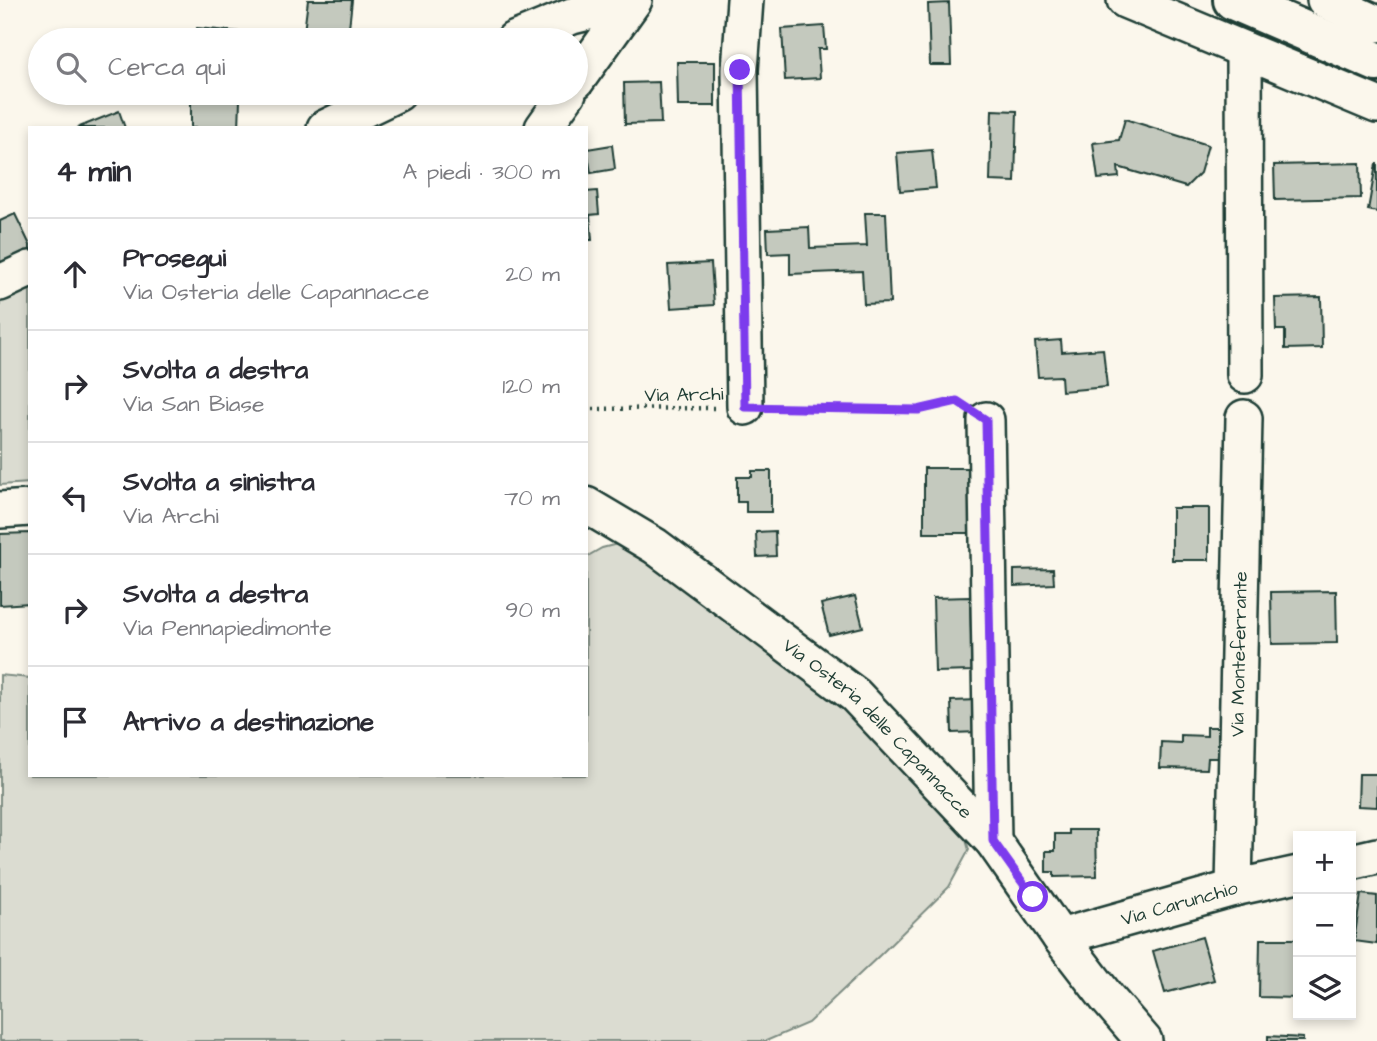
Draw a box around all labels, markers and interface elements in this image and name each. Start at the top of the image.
search box [28,28,588,105]
icon: search [52,48,90,86]
text: Cerca qui [108,49,225,85]
route end [724,54,755,85]
text: 4 min [56,151,131,193]
text: A piedi · 300 m [403,156,560,188]
text: Prosegui [123,240,226,276]
icon: ahead [56,255,94,293]
text: 20 m [505,258,560,290]
text: Via Osteria delle Capannacce [123,276,429,308]
text: Svolta a destra [123,352,308,388]
icon: right [56,367,94,405]
text: 120 m [502,370,560,402]
street label: Via Archi [644,381,724,409]
text: Via San Biase [123,388,265,420]
text: Svolta a sinistra [123,464,315,500]
icon: left [56,479,94,517]
text: 70 m [504,482,560,514]
text: Via Archi [123,500,219,532]
street label: Via Monteferrante [1224,571,1254,737]
text: Svolta a destra [123,576,308,612]
icon: right [56,591,94,629]
text: 90 m [505,594,560,626]
text: Via Pennapiedimonte [123,612,332,644]
street label: Via Osteria delle Capannacce [777,632,979,825]
icon: arrive [56,703,94,741]
text: Arrivo a destinazione [123,704,374,740]
map controls [1293,831,1356,1020]
button: + [1293,831,1356,894]
street label: Via Carunchio [1118,874,1241,933]
route start [1017,881,1048,912]
button: − [1293,894,1356,957]
button: layers [1293,957,1356,1020]

